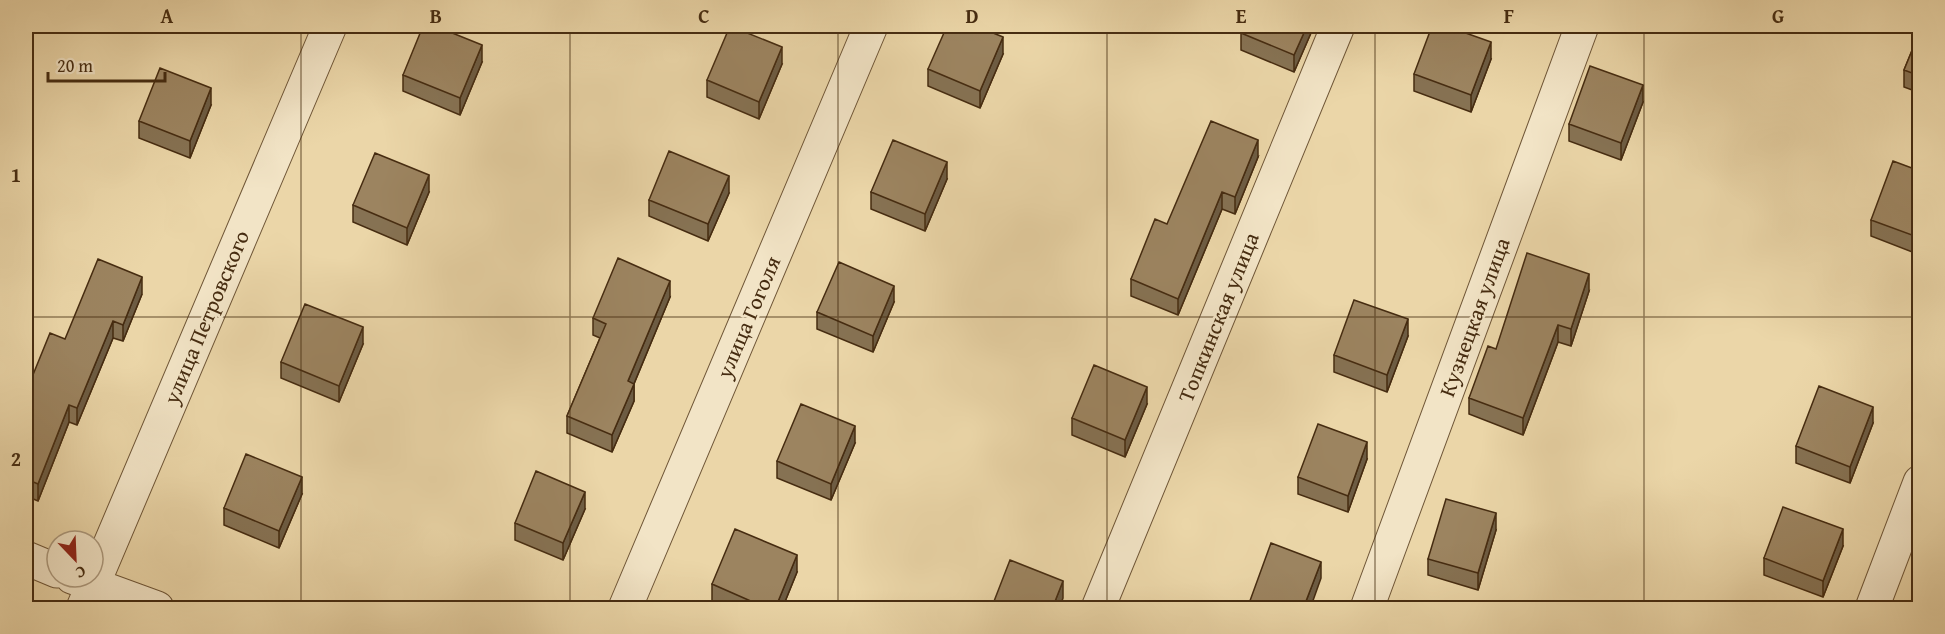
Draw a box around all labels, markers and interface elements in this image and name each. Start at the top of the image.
text: A [161,1,174,30]
text: B [430,1,442,30]
text: C [698,1,710,30]
text: D [965,1,979,30]
text: E [1236,1,1247,30]
text: F [1504,1,1514,30]
text: G [1772,1,1784,30]
scale bar [48,45,165,83]
text: 20 m [57,52,93,79]
text: 1 [11,160,21,189]
street label: улица Петровского [155,225,257,410]
street label: Топкинская улица [1169,227,1267,407]
street label: Кузнецкая улица [1430,232,1518,401]
street label: улица Гоголя [708,251,788,384]
text: 2 [11,444,21,473]
north arrow [45,529,105,589]
text: С [72,560,90,586]

